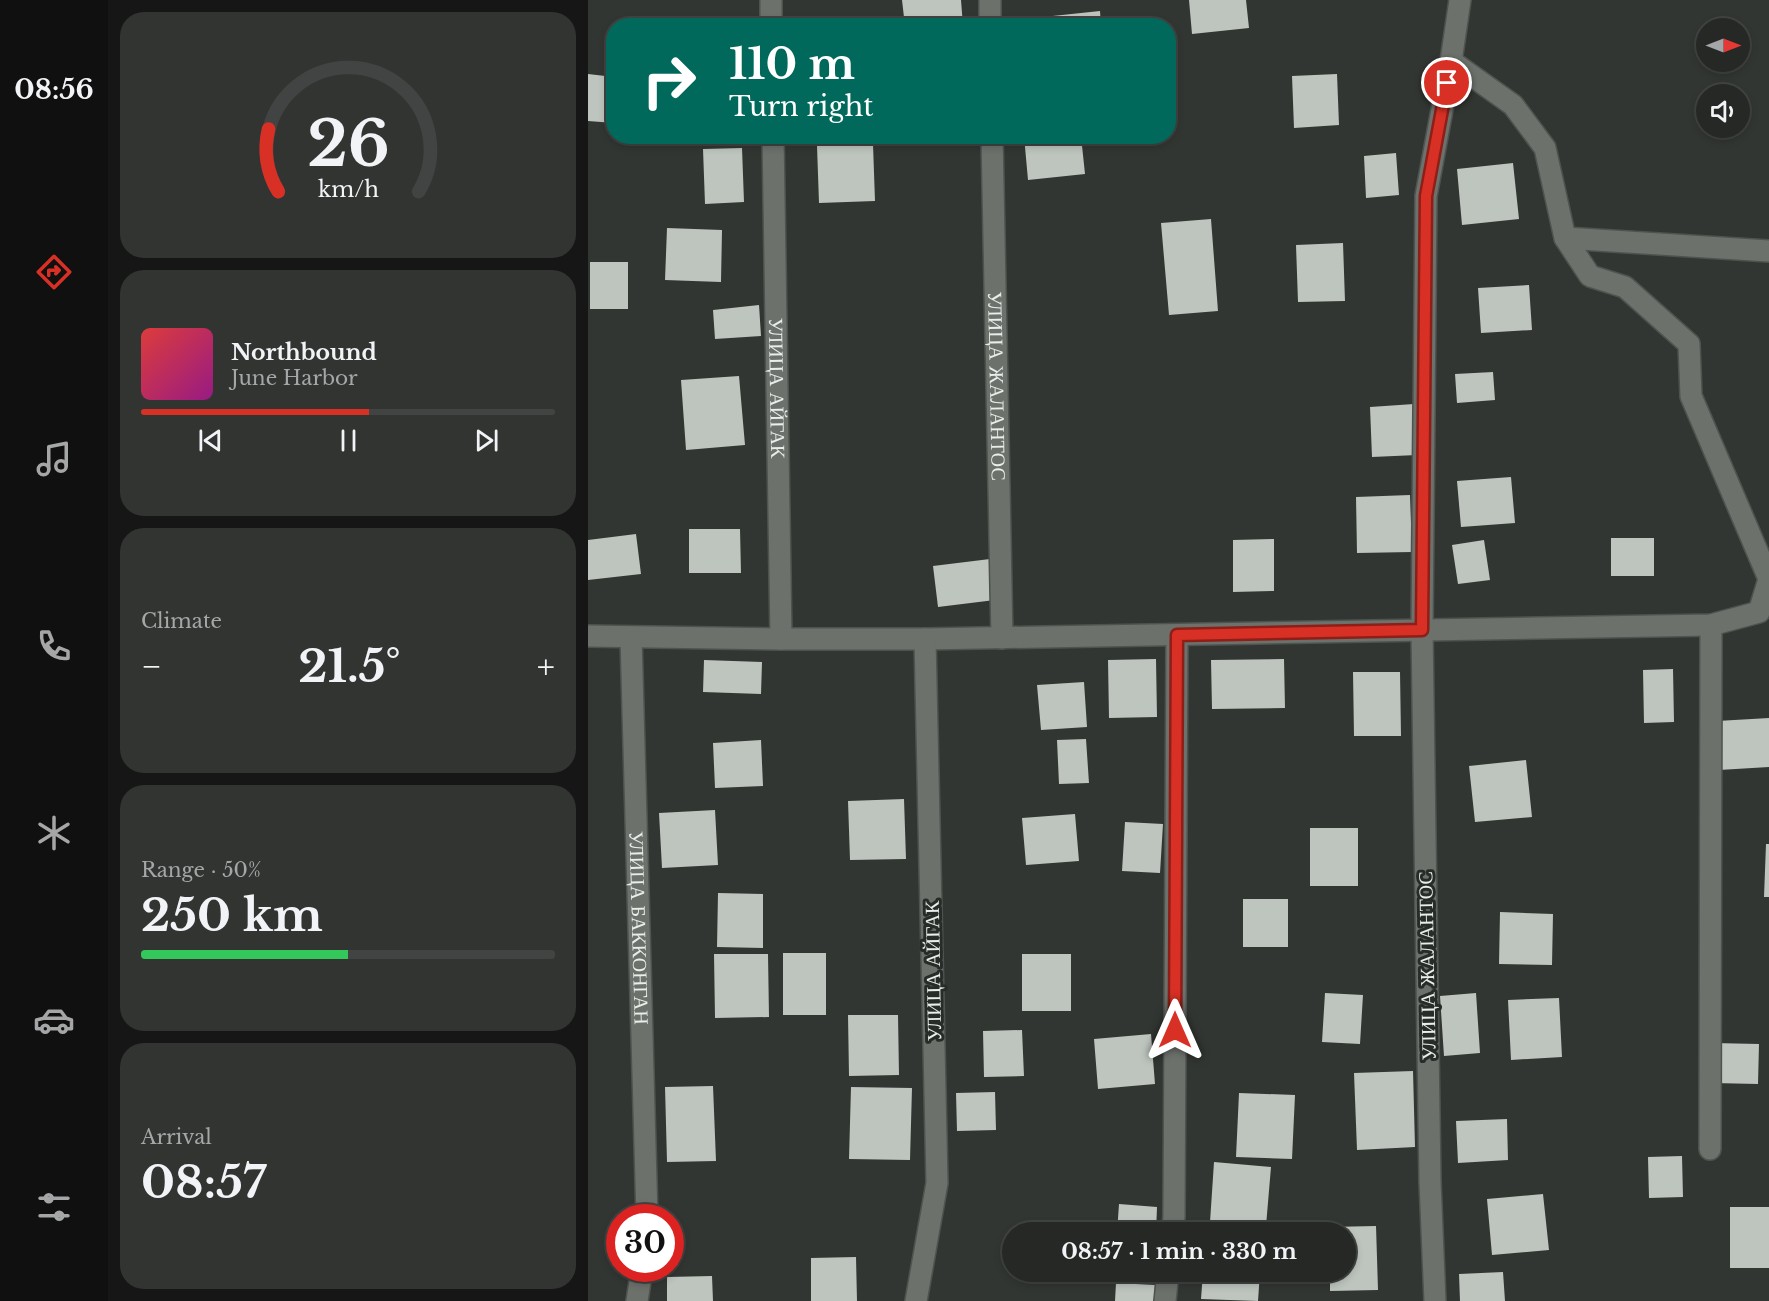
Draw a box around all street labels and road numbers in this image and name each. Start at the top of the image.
street label: УЛИЦА ЖАЛАНТОС [983,291,1011,481]
street label: УЛИЦА АЙГАК [764,317,790,459]
street label: УЛИЦА БАККОНГАН [624,831,654,1025]
street label: УЛИЦА ЖАЛАНТОС [1413,871,1441,1061]
street label: УЛИЦА АЙГАК [920,900,946,1041]

